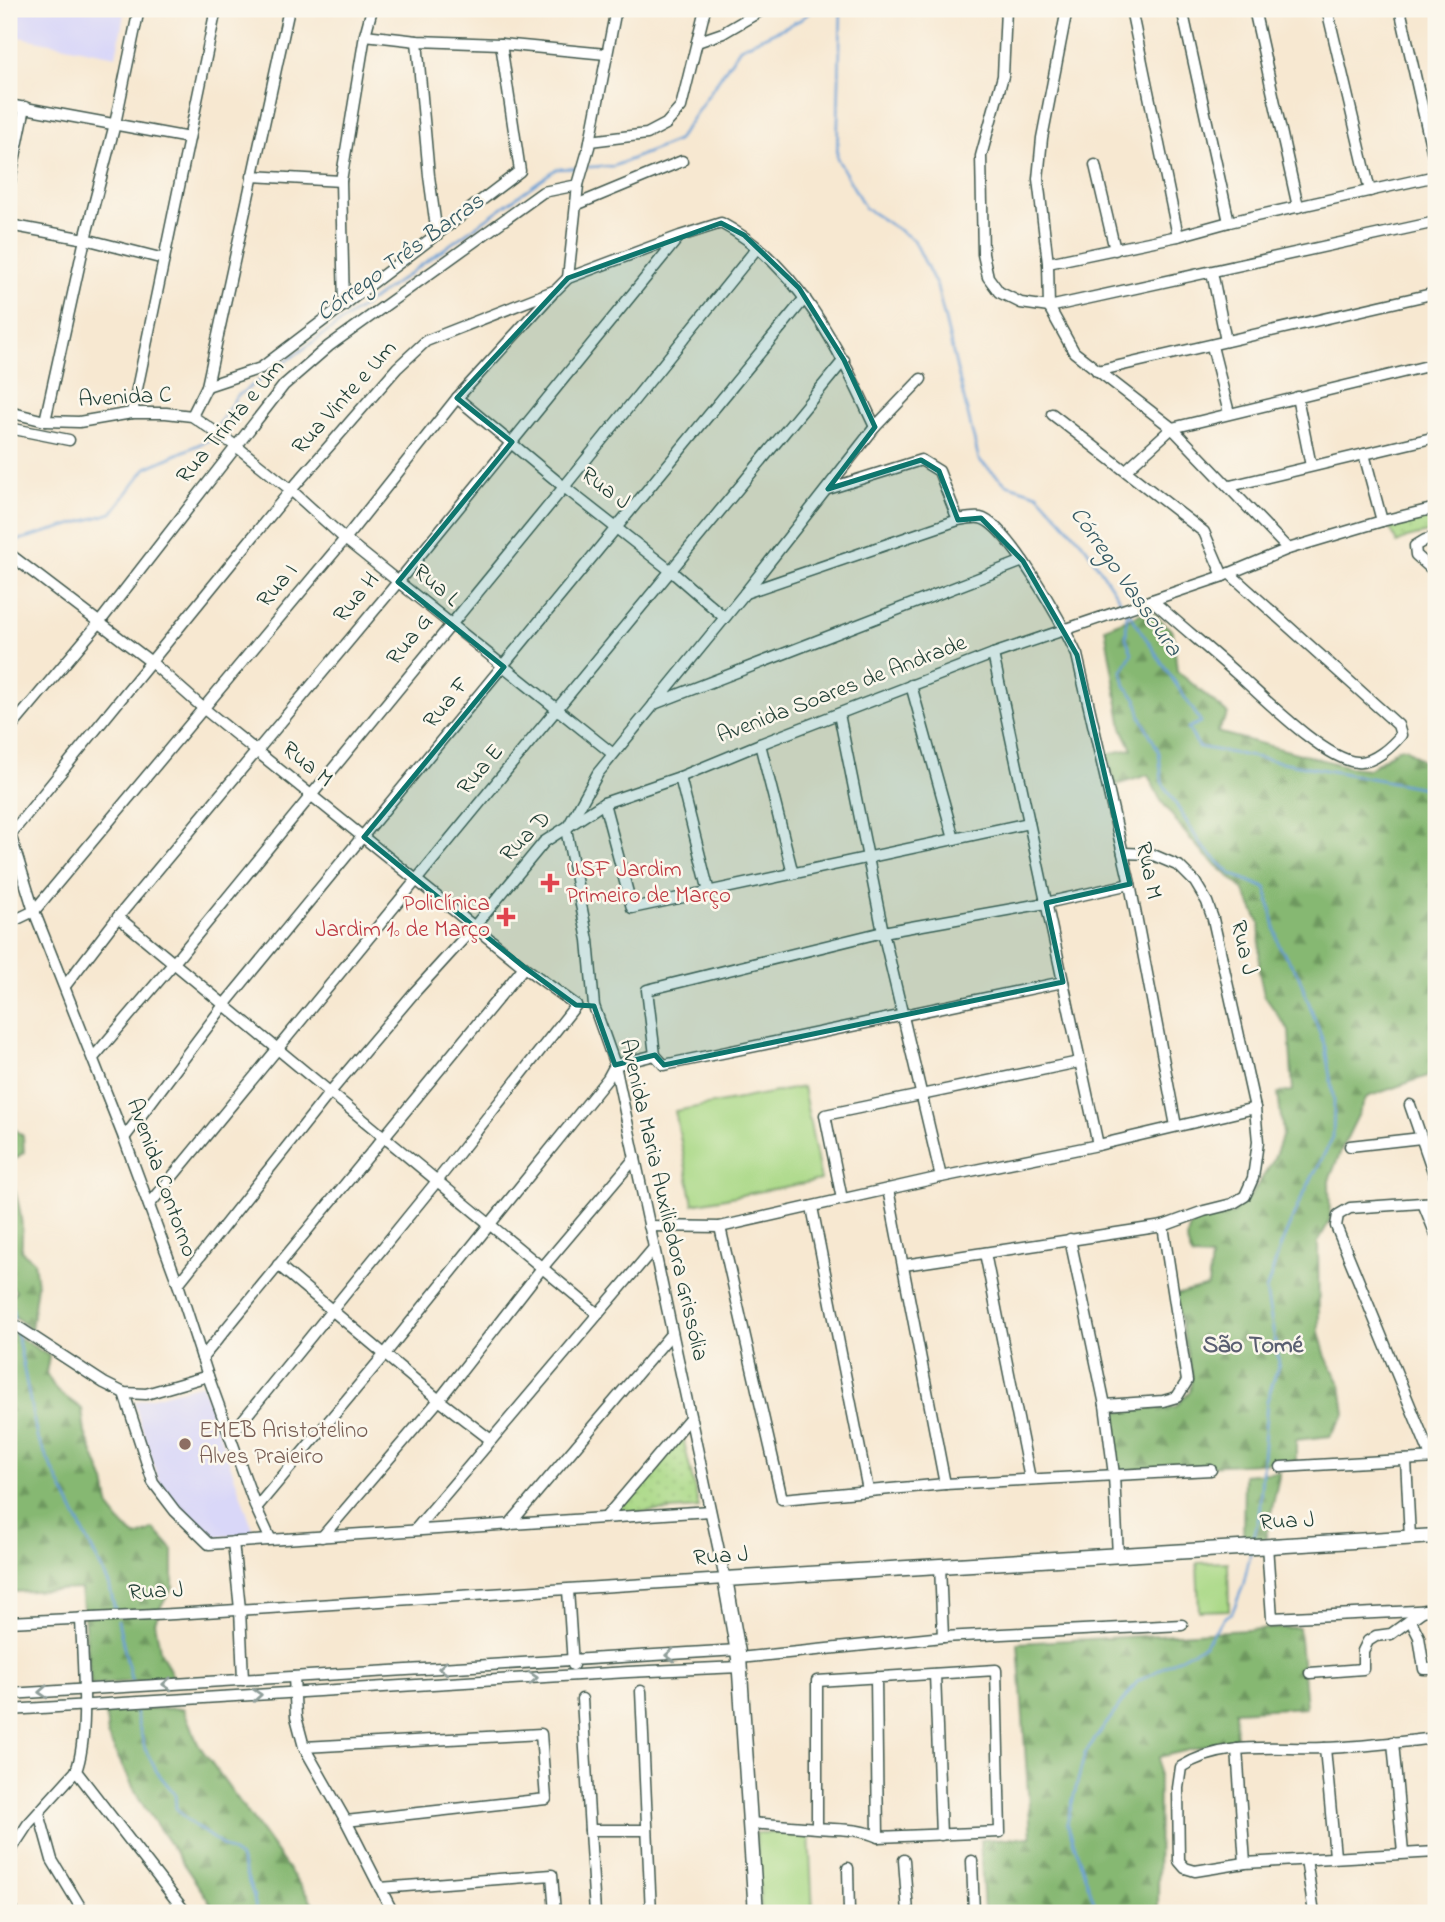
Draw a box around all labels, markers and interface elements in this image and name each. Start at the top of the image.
water label: Córrego Três Barras [310,185,493,331]
street label: Rua Vinte e Um [285,334,405,462]
street label: Rua Trinta e Um [169,352,293,492]
street label: Avenida C [78,379,172,417]
street label: Rua J [573,459,637,519]
water label: Córrego Vassoura [1060,500,1190,665]
street label: Rua I [249,556,307,616]
street label: Rua L [405,556,467,616]
street label: Rua H [326,565,388,631]
street label: Rua G [379,607,441,673]
street label: Avenida Soares de Andrade [712,627,972,753]
street label: Rua F [416,670,478,736]
street label: Rua M [274,734,340,796]
street label: Rua E [450,737,512,803]
street label: Rua D [493,804,559,870]
street label: Rua M [1126,839,1170,903]
place label: USF Jardim Primeiro de Março [566,854,731,913]
marker: USF Jardim Primeiro de Março [540,873,560,893]
place label: Policlínica Jardim 1º de Março [315,888,490,947]
marker: Policlínica Jardim 1º de Março [496,907,516,927]
street label: Rua J [1221,917,1265,979]
street label: Avenida Maria Auxiliadora Grissólia [610,1036,716,1364]
street label: Avenida Contorno [117,1094,205,1262]
district label: São Tomé [1203,1329,1305,1364]
place label: EMEB Aristotelino Alves Praieiro [199,1415,368,1474]
marker: EMEB Aristotelino Alves Praieiro [177,1436,193,1452]
street label: Rua J [1259,1504,1315,1540]
street label: Rua J [692,1539,750,1575]
street label: Rua J [128,1574,184,1610]
one-way arrow [664,1647,675,1662]
one-way arrow [437,1660,448,1675]
one-way arrow [528,1670,539,1685]
one-way arrow [161,1677,172,1692]
one-way arrow [37,1684,48,1699]
one-way arrow [252,1688,263,1703]

